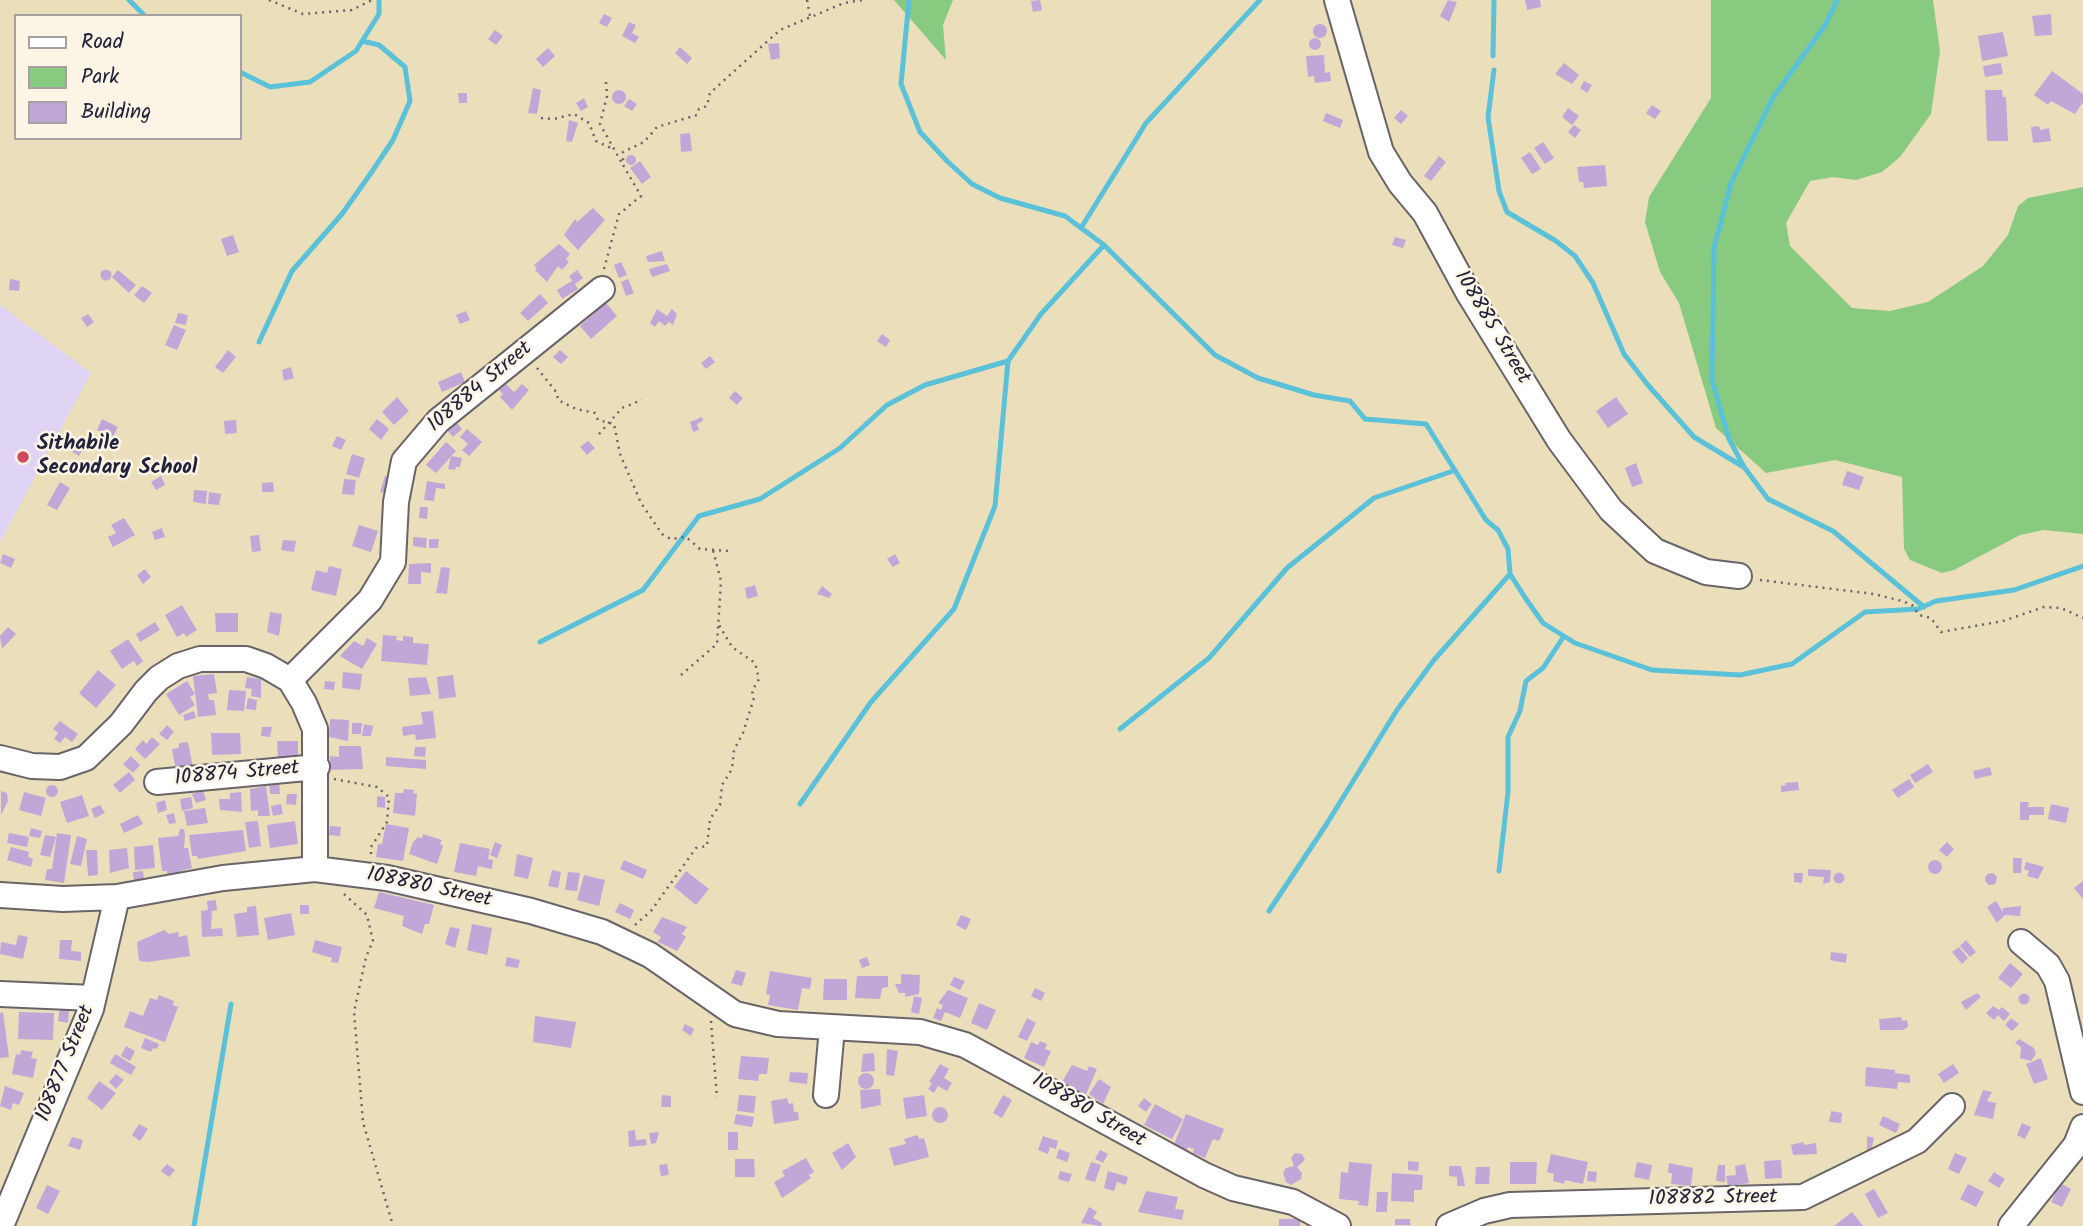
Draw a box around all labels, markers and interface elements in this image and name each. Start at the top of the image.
legend [14,14,242,140]
text: Road [81,26,123,59]
text: Park [81,61,119,94]
text: Building [81,96,151,129]
street label: 108885 Street [1447,267,1535,389]
street label: 108884 Street [424,337,538,439]
place label: Sithabile Secondary School [37,432,197,482]
marker: Sithabile Secondary School [15,449,31,465]
street label: 108874 Street [173,757,301,793]
street label: 108880 Street [364,863,494,915]
street label: 108877 Street [32,1002,102,1126]
street label: 108880 Street [1027,1069,1149,1155]
street label: 108882 Street [1648,1186,1778,1214]

